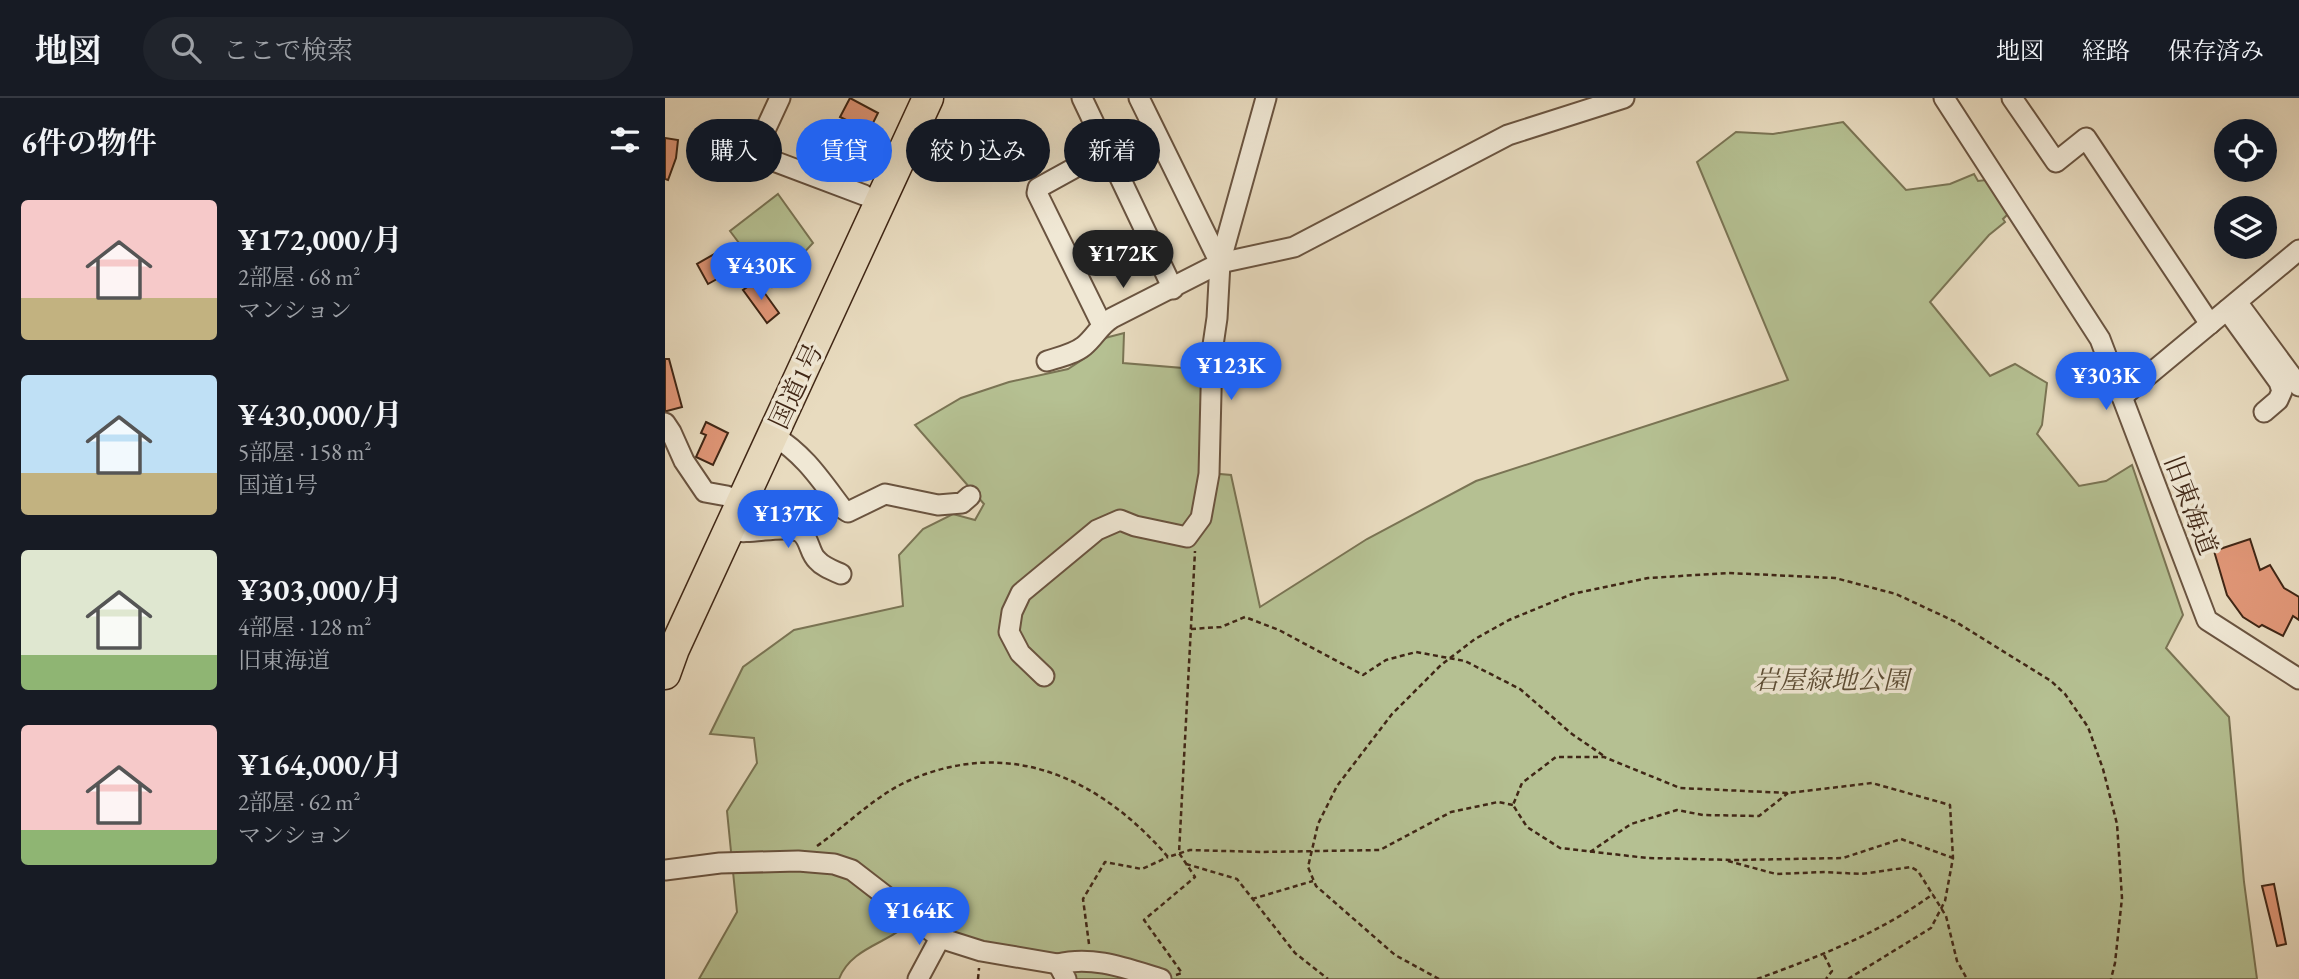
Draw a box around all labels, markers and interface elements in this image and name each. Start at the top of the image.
search box [143,17,633,80]
text: 地図 [35,29,101,72]
icon: search [167,29,205,67]
text: ここで検索 [223,33,353,67]
text: 地図 [1996,35,2044,66]
text: 経路 [2082,35,2130,66]
text: 保存済み [2168,35,2264,66]
chip: 購入 [686,119,782,182]
chip: 賃貸 [796,119,892,182]
chip: 絞り込み [906,119,1050,182]
chip: 新着 [1064,119,1160,182]
map controls [2214,119,2277,259]
button: locate [2214,119,2277,182]
icon: filters [606,121,644,159]
text: 6件の物件 [21,123,157,162]
button: layers [2214,196,2277,259]
text: ¥172,000/月 [238,220,402,259]
icon: home [77,228,161,312]
pin: ¥172K [1074,230,1172,290]
text: ¥172K [1088,238,1158,268]
pin: ¥430K [712,242,810,302]
text: ¥430K [726,250,796,280]
text: 2部屋 · 68 m² [238,262,360,292]
text: マンション [238,295,352,325]
street label: 国道1号 [761,338,831,434]
pin: ¥123K [1182,342,1280,402]
text: ¥123K [1196,350,1266,380]
pin: ¥303K [2057,352,2155,412]
text: ¥303K [2071,360,2141,390]
text: ¥430,000/月 [238,395,402,434]
icon: home [77,403,161,487]
text: 5部屋 · 158 m² [238,437,371,467]
street label: 旧東海道 [2156,450,2226,560]
text: 国道1号 [238,470,318,500]
pin: ¥137K [739,490,837,550]
text: ¥137K [753,498,823,528]
text: ¥303,000/月 [238,570,402,609]
icon: home [77,578,161,662]
text: 4部屋 · 128 m² [238,612,371,642]
text: 旧東海道 [238,645,330,675]
park label: 岩屋緑地公園 [1753,663,1913,697]
text: ¥164,000/月 [238,745,402,784]
icon: home [77,753,161,837]
text: 2部屋 · 62 m² [238,787,360,817]
text: マンション [238,820,352,850]
pin: ¥164K [870,888,968,947]
text: ¥164K [884,895,954,925]

